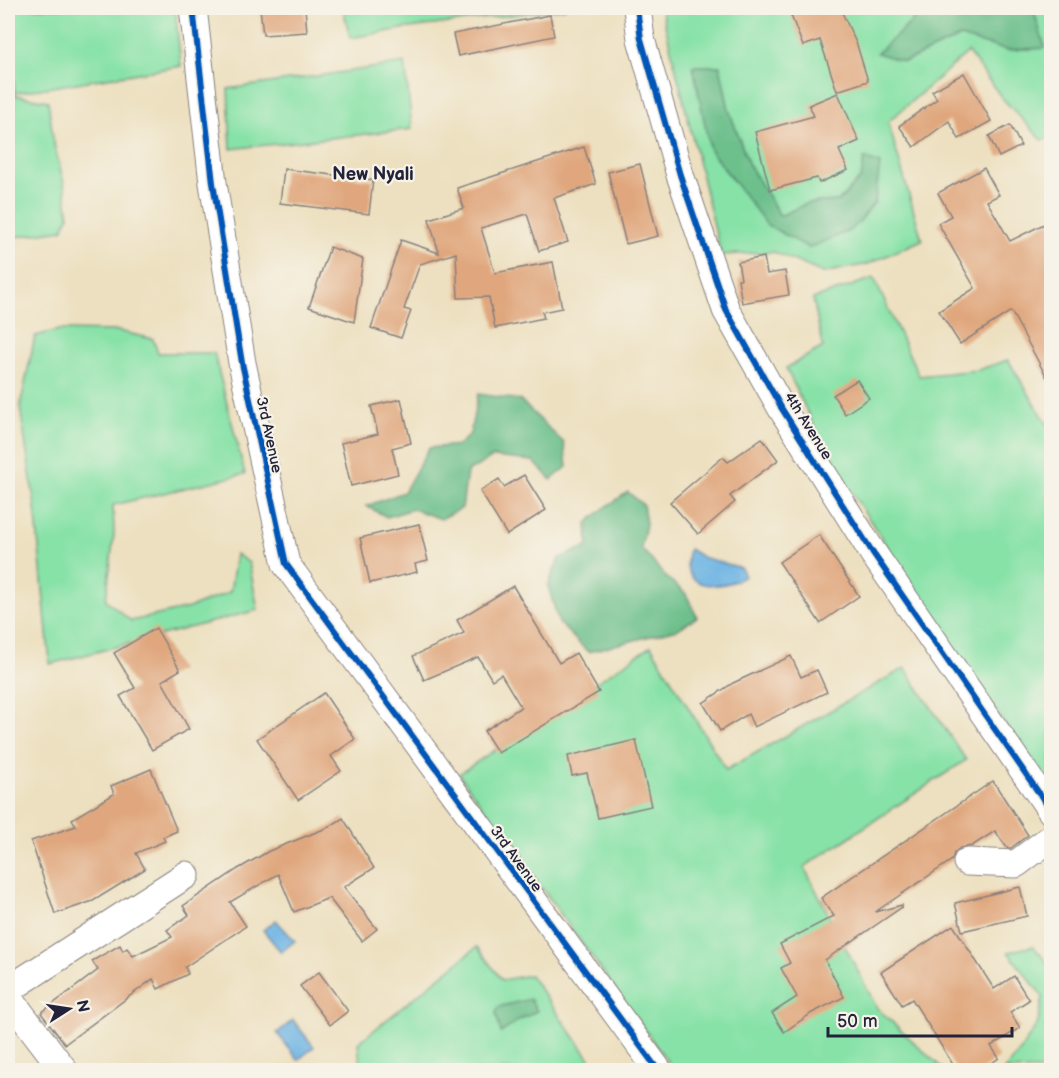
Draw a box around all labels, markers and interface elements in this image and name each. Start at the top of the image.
district label: New Nyali [332,164,414,185]
street label: 4th Avenue [780,389,836,464]
street label: 3rd Avenue [252,395,286,475]
street label: 3rd Avenue [486,822,546,896]
north arrow [39,979,99,1039]
text: N [72,998,93,1014]
scale bar [828,1000,1012,1038]
text: 50 m [837,1011,878,1032]

